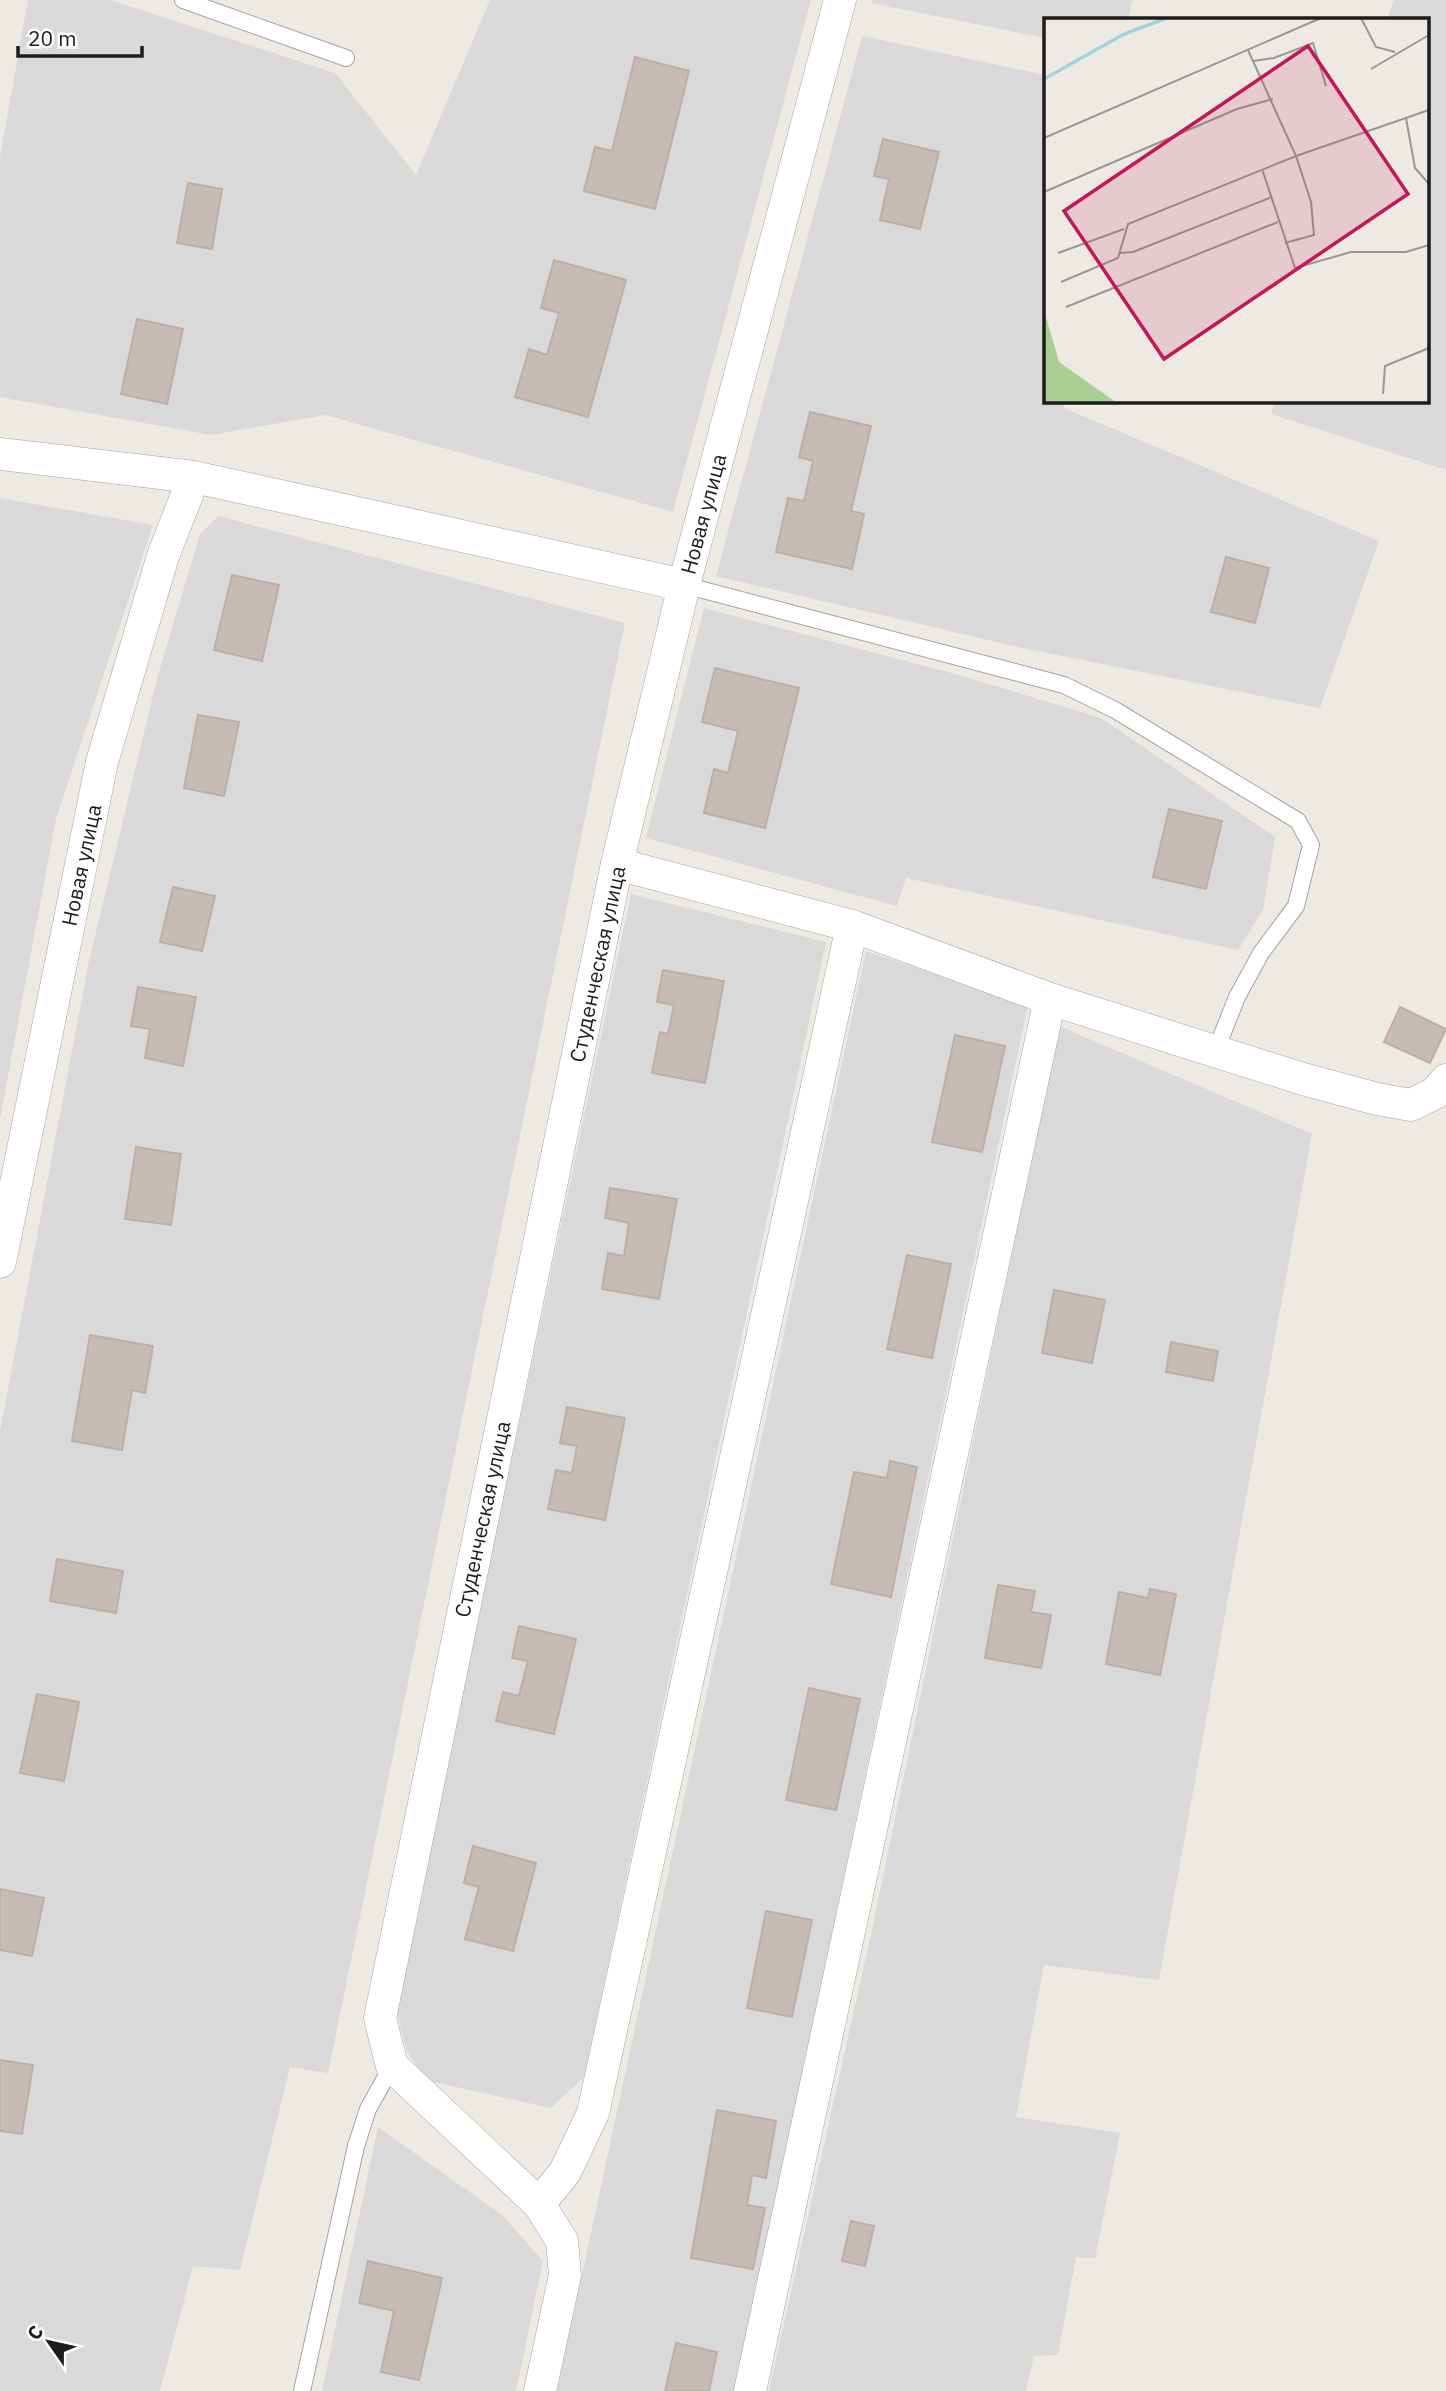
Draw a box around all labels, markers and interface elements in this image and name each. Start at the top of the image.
scale bar [18,14,142,58]
inset map [1044,18,1428,402]
text: 20 m [28,24,77,52]
street label: Новая улица [673,451,733,577]
street label: Новая улица [54,802,108,928]
street label: Студенческая улица [563,863,631,1065]
street label: Студенческая улица [448,1418,516,1620]
north arrow [14,2307,84,2377]
text: С [21,2321,48,2344]

